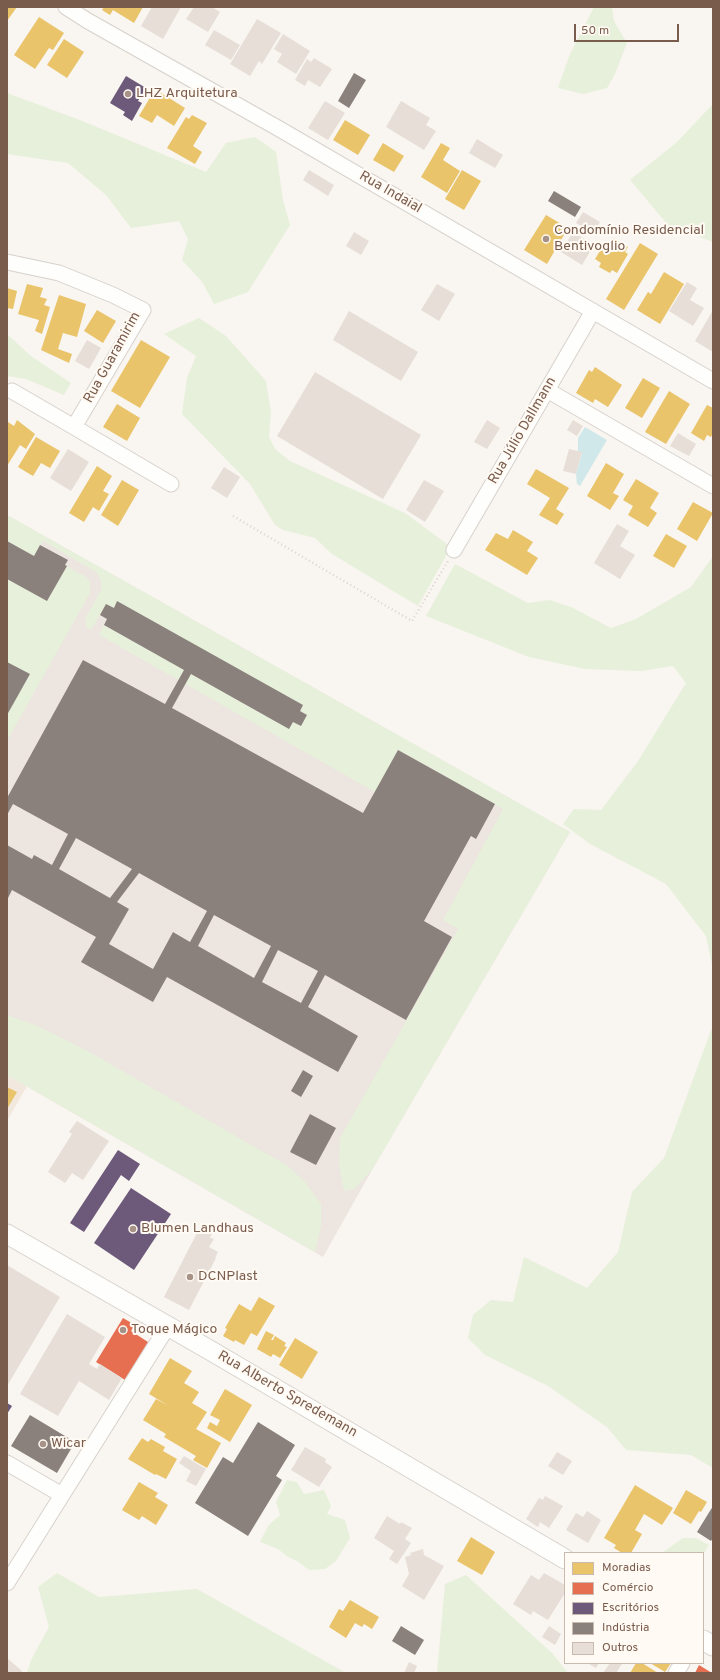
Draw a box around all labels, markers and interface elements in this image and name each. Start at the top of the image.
scale bar [576,16,681,42]
text: 50 m [581,23,609,39]
place label: LHZ Arquitetura [136,86,238,102]
marker: LHZ Arquitetura [123,89,133,99]
street label: Rua Indaial [356,168,424,218]
place label: Condomínio Residencial Bentivoglio [554,223,704,256]
marker: Condomínio Residencial Bentivoglio [541,234,551,244]
street label: Rua Guaramirim [81,309,145,407]
street label: Rua Júlio Dallmann [485,374,561,488]
place label: Blumen Landhaus [141,1221,254,1237]
marker: Blumen Landhaus [128,1224,138,1234]
place label: DCNPlast [198,1269,258,1285]
marker: DCNPlast [185,1272,195,1282]
place label: Toque Mágico [131,1322,217,1338]
marker: Toque Mágico [118,1325,128,1335]
street label: Rua Alberto Spredemann [214,1348,360,1442]
place label: Wicar [51,1436,86,1452]
marker: Wicar [38,1439,48,1449]
legend [564,1552,704,1664]
text: Moradias [602,1560,651,1576]
text: Comércio [602,1580,653,1596]
text: Escritórios [602,1600,659,1616]
text: Indústria [602,1620,649,1636]
text: Outros [602,1640,638,1656]

